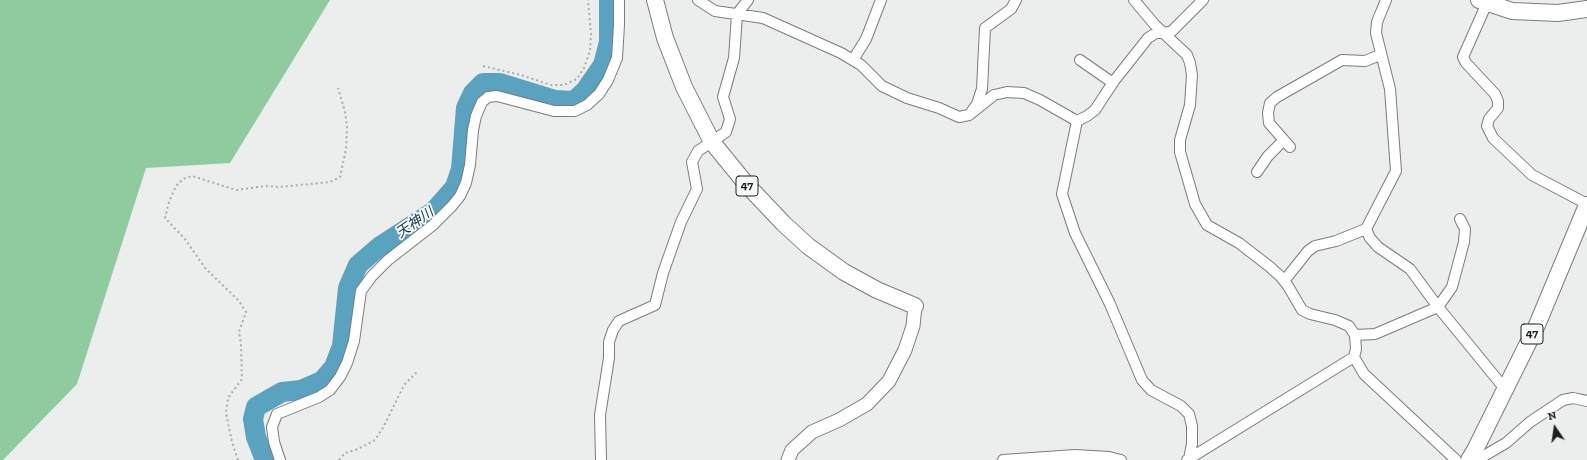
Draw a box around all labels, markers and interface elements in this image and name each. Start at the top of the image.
road number: 47 [736,176,758,196]
water label: 天神川 [393,204,437,242]
road number: 47 [1521,324,1543,344]
north arrow [1535,408,1575,448]
text: N [1547,409,1558,423]

